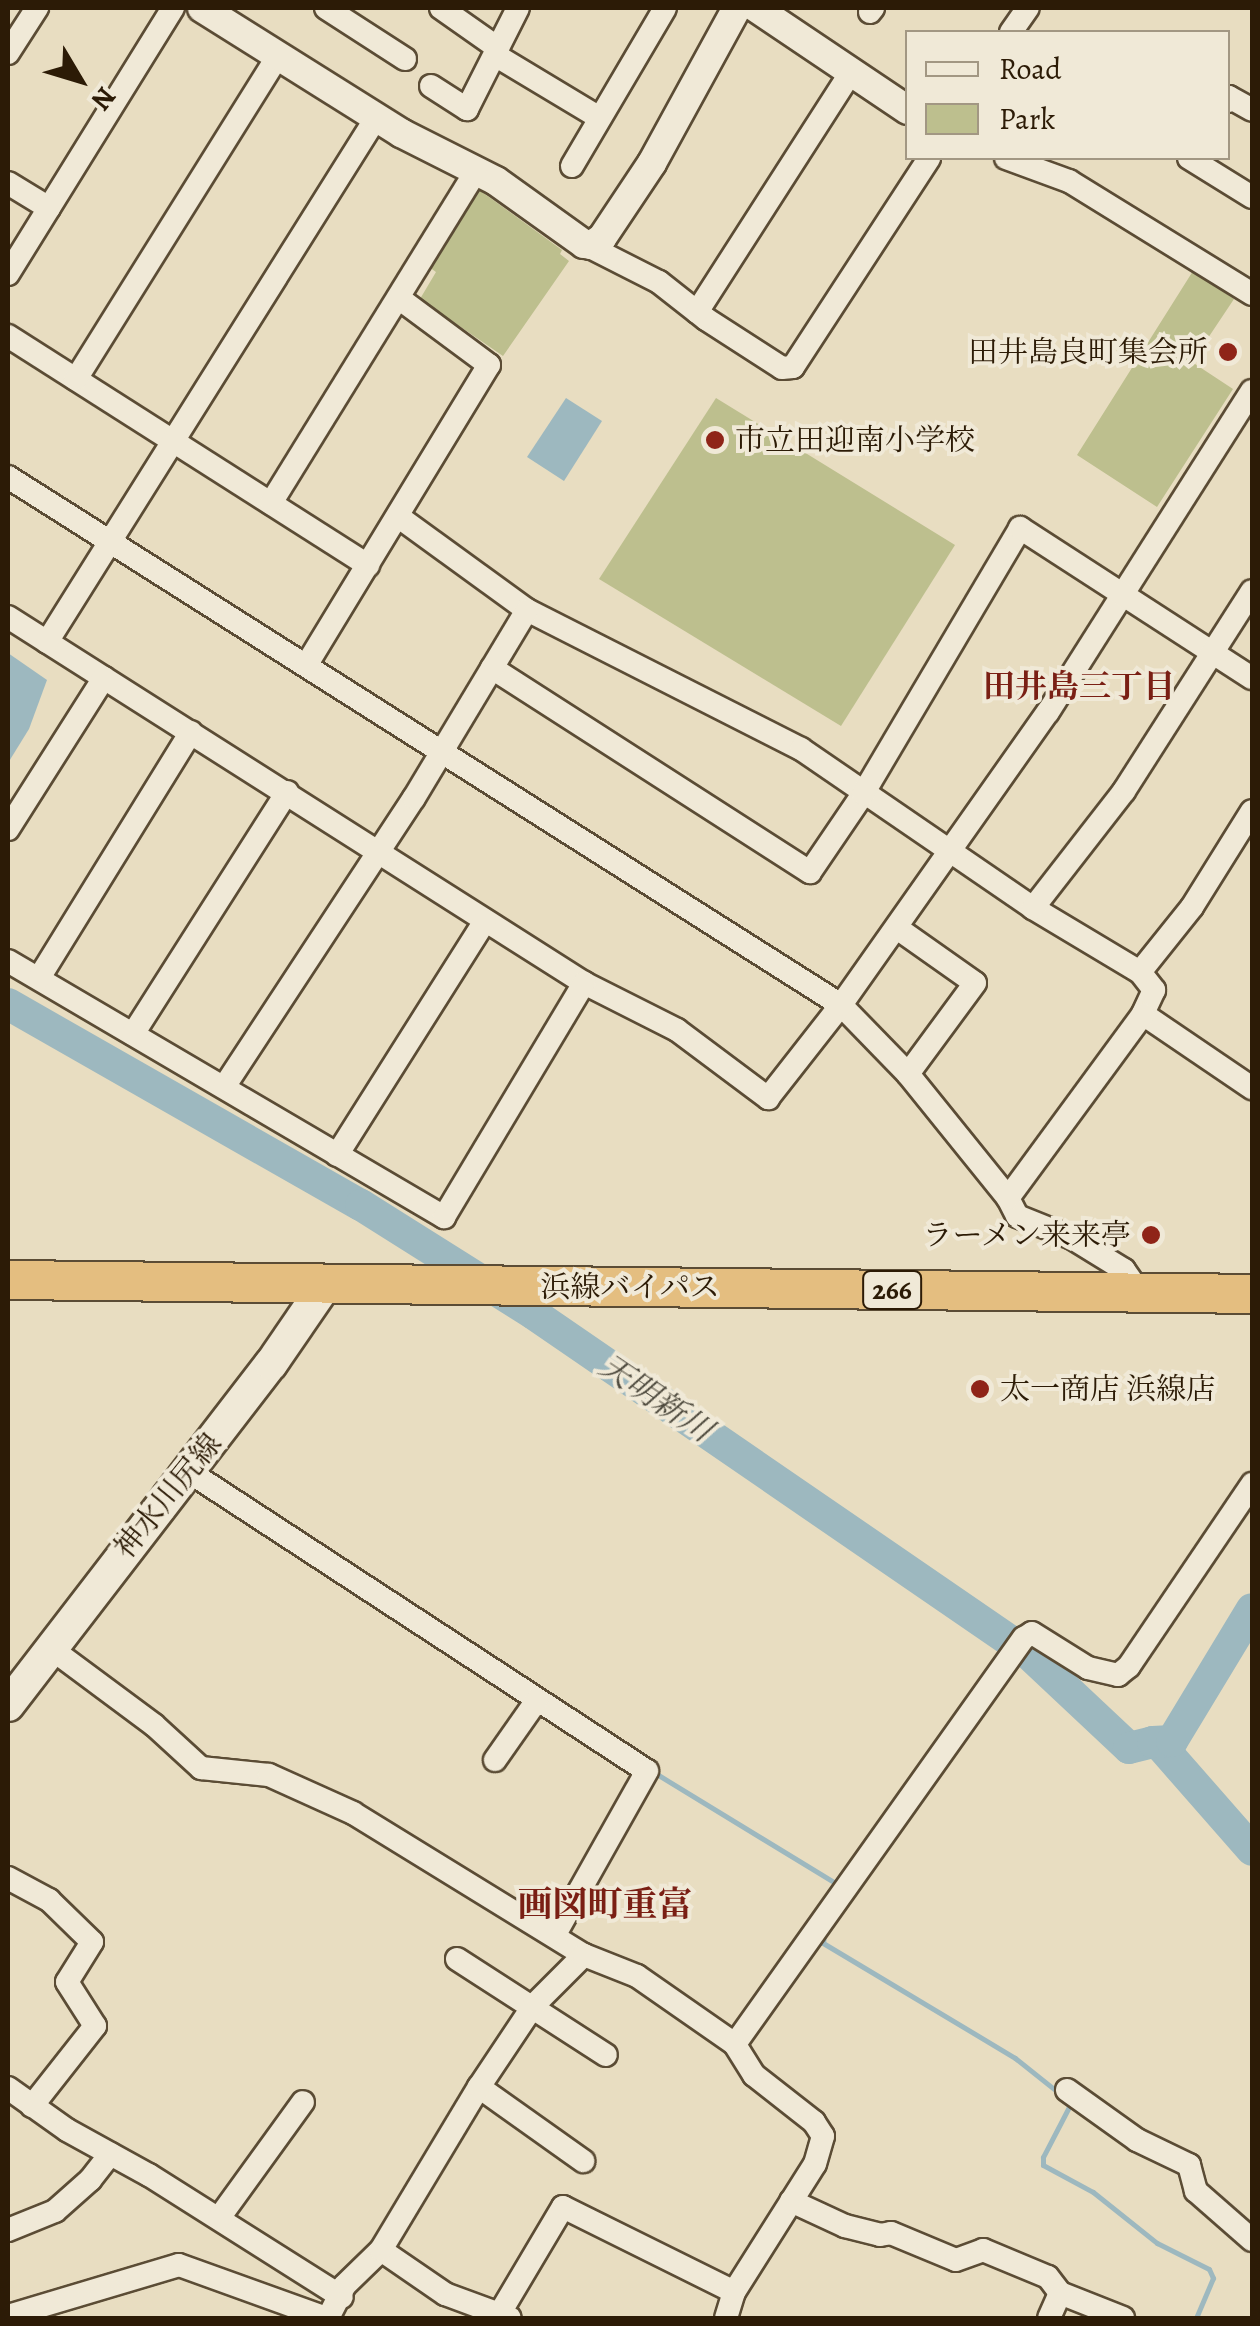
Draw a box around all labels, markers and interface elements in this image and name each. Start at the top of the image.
north arrow [30,30,130,130]
legend [905,30,1230,160]
text: Road [999,49,1061,89]
text: N [82,79,125,118]
text: Park [999,99,1055,139]
place label: 田井島良町集会所 [968,334,1208,370]
marker: 田井島良町集会所 [1217,341,1239,363]
place label: 市立田迎南小学校 [735,422,975,458]
marker: 市立田迎南小学校 [704,429,726,451]
district label: 田井島三丁目 [983,667,1175,705]
place label: ラーメン来来亭 [921,1217,1131,1253]
marker: ラーメン来来亭 [1140,1224,1162,1246]
road number: 266 [862,1267,922,1313]
street label: 浜線バイパス [540,1269,720,1305]
water label: 天明新川 [592,1346,720,1450]
place label: 太一商店 浜線店 [1000,1371,1216,1407]
marker: 太一商店 浜線店 [969,1378,991,1400]
street label: 神水川尻線 [107,1426,229,1566]
district label: 画図町重富 [518,1883,692,1925]

